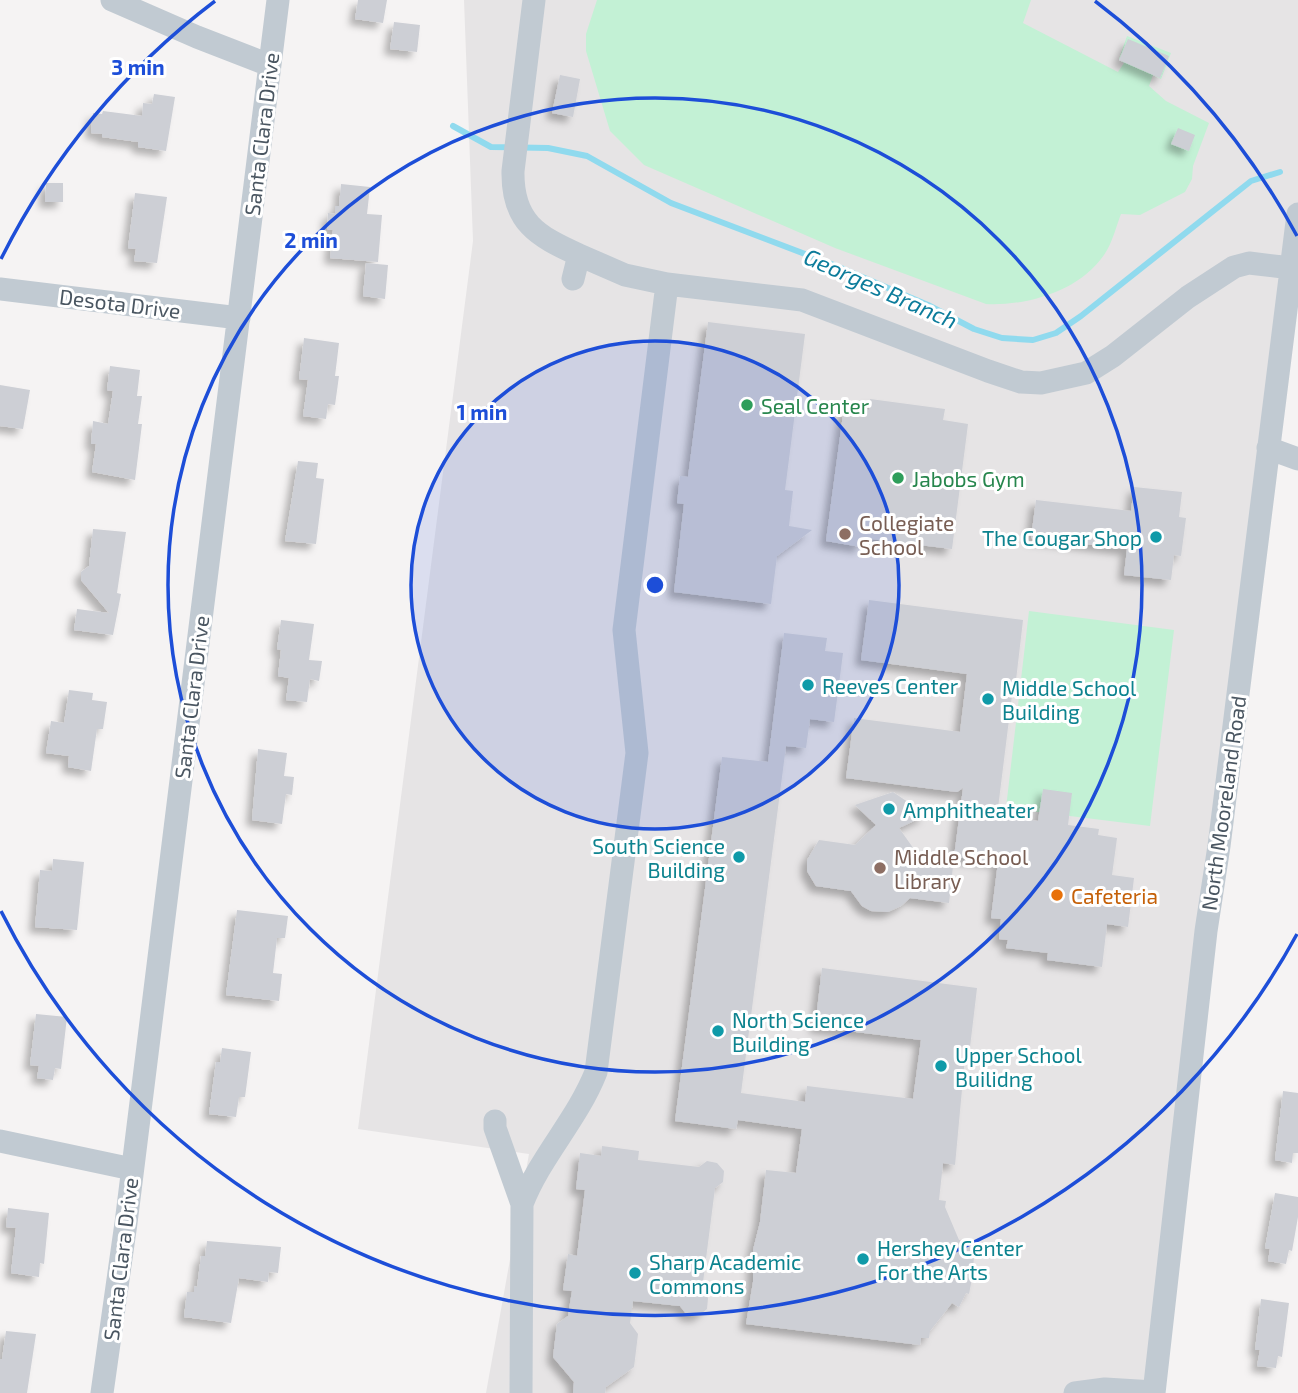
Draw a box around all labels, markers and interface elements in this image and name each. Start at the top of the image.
street label: Santa Clara Drive [239,51,283,217]
text: 3 min [111,54,165,79]
text: 2 min [284,227,338,252]
water label: Georges Branch [800,242,962,334]
street label: Desota Drive [58,283,182,323]
place label: Seal Center [761,393,870,418]
marker: Seal Center [739,397,755,413]
text: 1 min [457,399,507,424]
place label: Jabobs Gym [912,466,1025,491]
marker: Jabobs Gym [890,470,906,486]
place label: Collegiate School [859,510,954,559]
place label: The Cougar Shop [982,525,1142,550]
marker: Collegiate School [837,526,853,542]
marker: The Cougar Shop [1148,529,1164,545]
centre of rings [643,573,667,597]
street label: Santa Clara Drive [169,614,213,780]
place label: Reeves Center [822,673,959,698]
place label: Middle School Building [1002,675,1137,724]
marker: Reeves Center [800,677,816,693]
marker: Middle School Building [980,691,996,707]
street label: North Mooreland Road [1196,694,1250,912]
place label: Amphitheater [903,797,1035,822]
marker: Amphitheater [881,801,897,817]
place label: South Science Building [592,833,725,882]
place label: Middle School Library [894,844,1029,893]
marker: South Science Building [731,849,747,865]
marker: Middle School Library [872,860,888,876]
place label: Cafeteria [1071,883,1158,908]
marker: Cafeteria [1049,887,1065,903]
place label: North Science Building [732,1007,864,1056]
marker: North Science Building [710,1023,726,1039]
place label: Upper School Builidng [955,1042,1082,1091]
marker: Upper School Builidng [933,1058,949,1074]
street label: Santa Clara Drive [98,1176,142,1342]
place label: Hershey Center For the Arts [877,1235,1024,1284]
place label: Sharp Academic Commons [649,1249,801,1298]
marker: Hershey Center For the Arts [855,1251,871,1267]
marker: Sharp Academic Commons [627,1265,643,1281]

